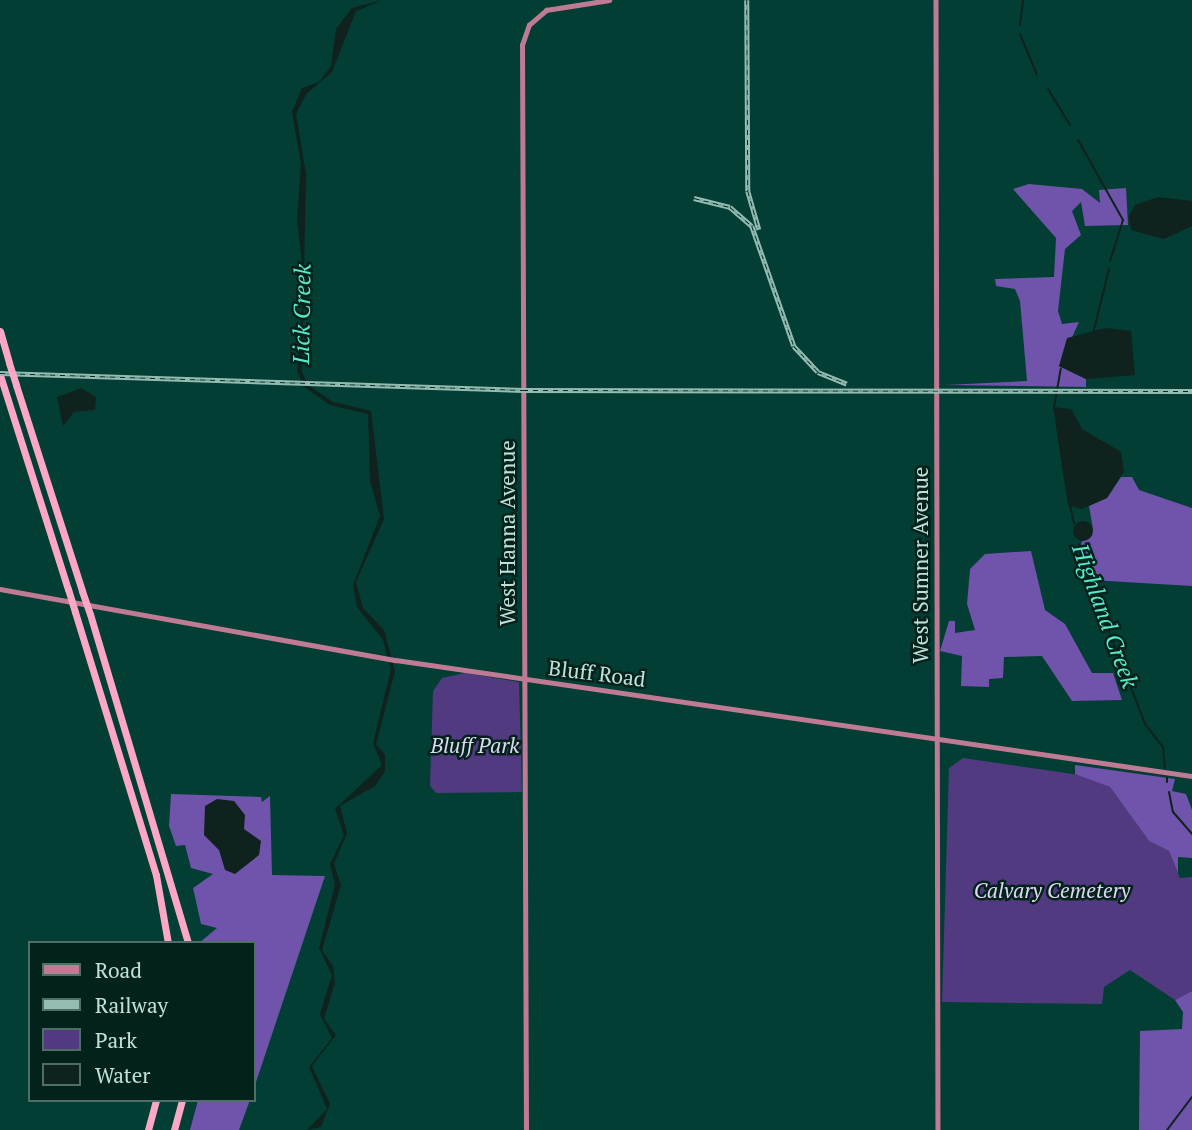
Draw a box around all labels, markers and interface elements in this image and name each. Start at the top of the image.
water label: Lick Creek [287,263,317,365]
street label: West Hanna Avenue [494,440,520,626]
street label: West Sumner Avenue [907,466,933,664]
water label: Highland Creek [1066,540,1144,692]
street label: Bluff Road [547,655,647,691]
park label: Bluff Park [431,732,519,758]
park label: Calvary Cemetery [974,877,1130,903]
legend [28,941,256,1102]
text: Road [95,956,142,984]
text: Railway [95,991,168,1019]
text: Park [95,1026,137,1054]
text: Water [95,1061,150,1089]

